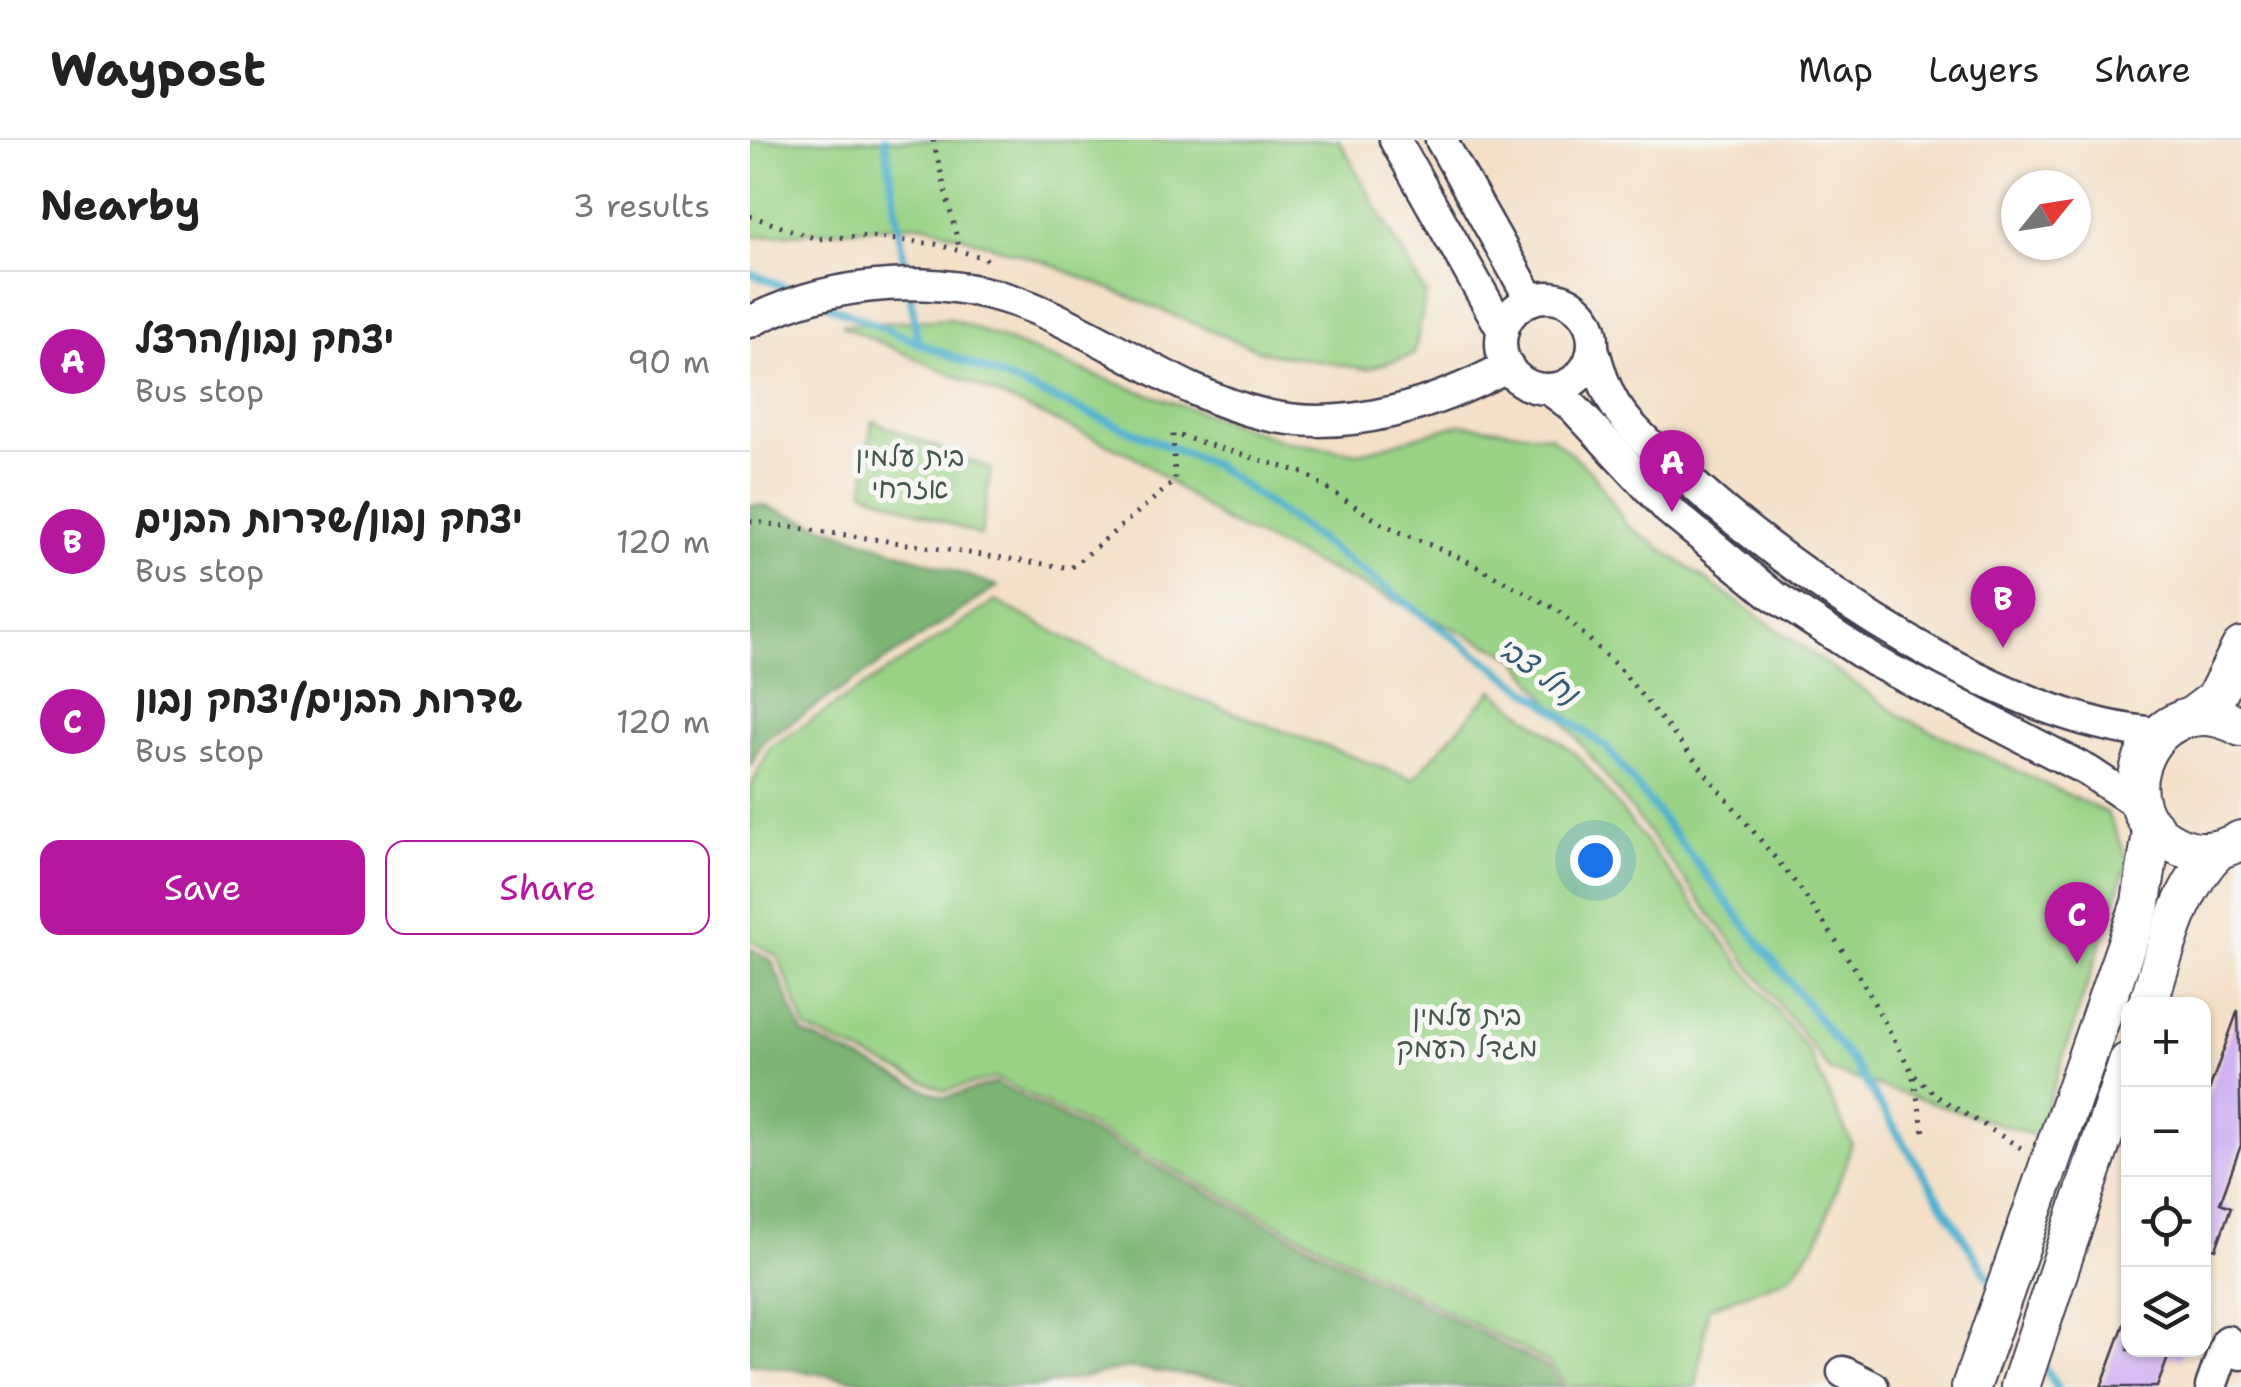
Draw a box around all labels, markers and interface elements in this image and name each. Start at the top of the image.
text: Waypost [50,37,266,101]
text: Map [1798,46,1873,93]
text: Layers [1928,46,2040,93]
text: Share [2095,46,2191,93]
north arrow [2001,170,2091,260]
text: Nearby [40,177,200,233]
text: 3 results [573,184,710,227]
text: יצחק נבון/הרצל [135,313,394,364]
text: A [60,340,85,383]
text: 90 m [627,340,710,383]
text: Bus stop [135,369,264,412]
pin: A [1640,430,1704,512]
park label: בית עלמין אזרחי [855,437,965,507]
text: יצחק נבון/שדרות הבנים [135,493,522,544]
text: B [63,520,82,563]
text: 120 m [616,520,710,563]
text: Bus stop [135,549,264,592]
pin: B [1970,566,2036,648]
water label: נחל צבי [1489,626,1589,715]
text: שדרות הבנים/יצחק נבון [135,673,522,724]
text: C [63,700,82,743]
text: 120 m [616,700,710,743]
text: Bus stop [135,729,264,772]
your location [1570,835,1621,886]
button: Save [40,840,365,935]
button: Share [385,840,710,935]
pin: C [2044,882,2110,964]
park label: בית עלמין מגדל העמק [1396,996,1538,1066]
map controls [2121,997,2211,1357]
button: + [2121,997,2211,1087]
button: − [2121,1087,2211,1177]
button: locate [2121,1177,2211,1267]
button: layers [2121,1267,2211,1357]

